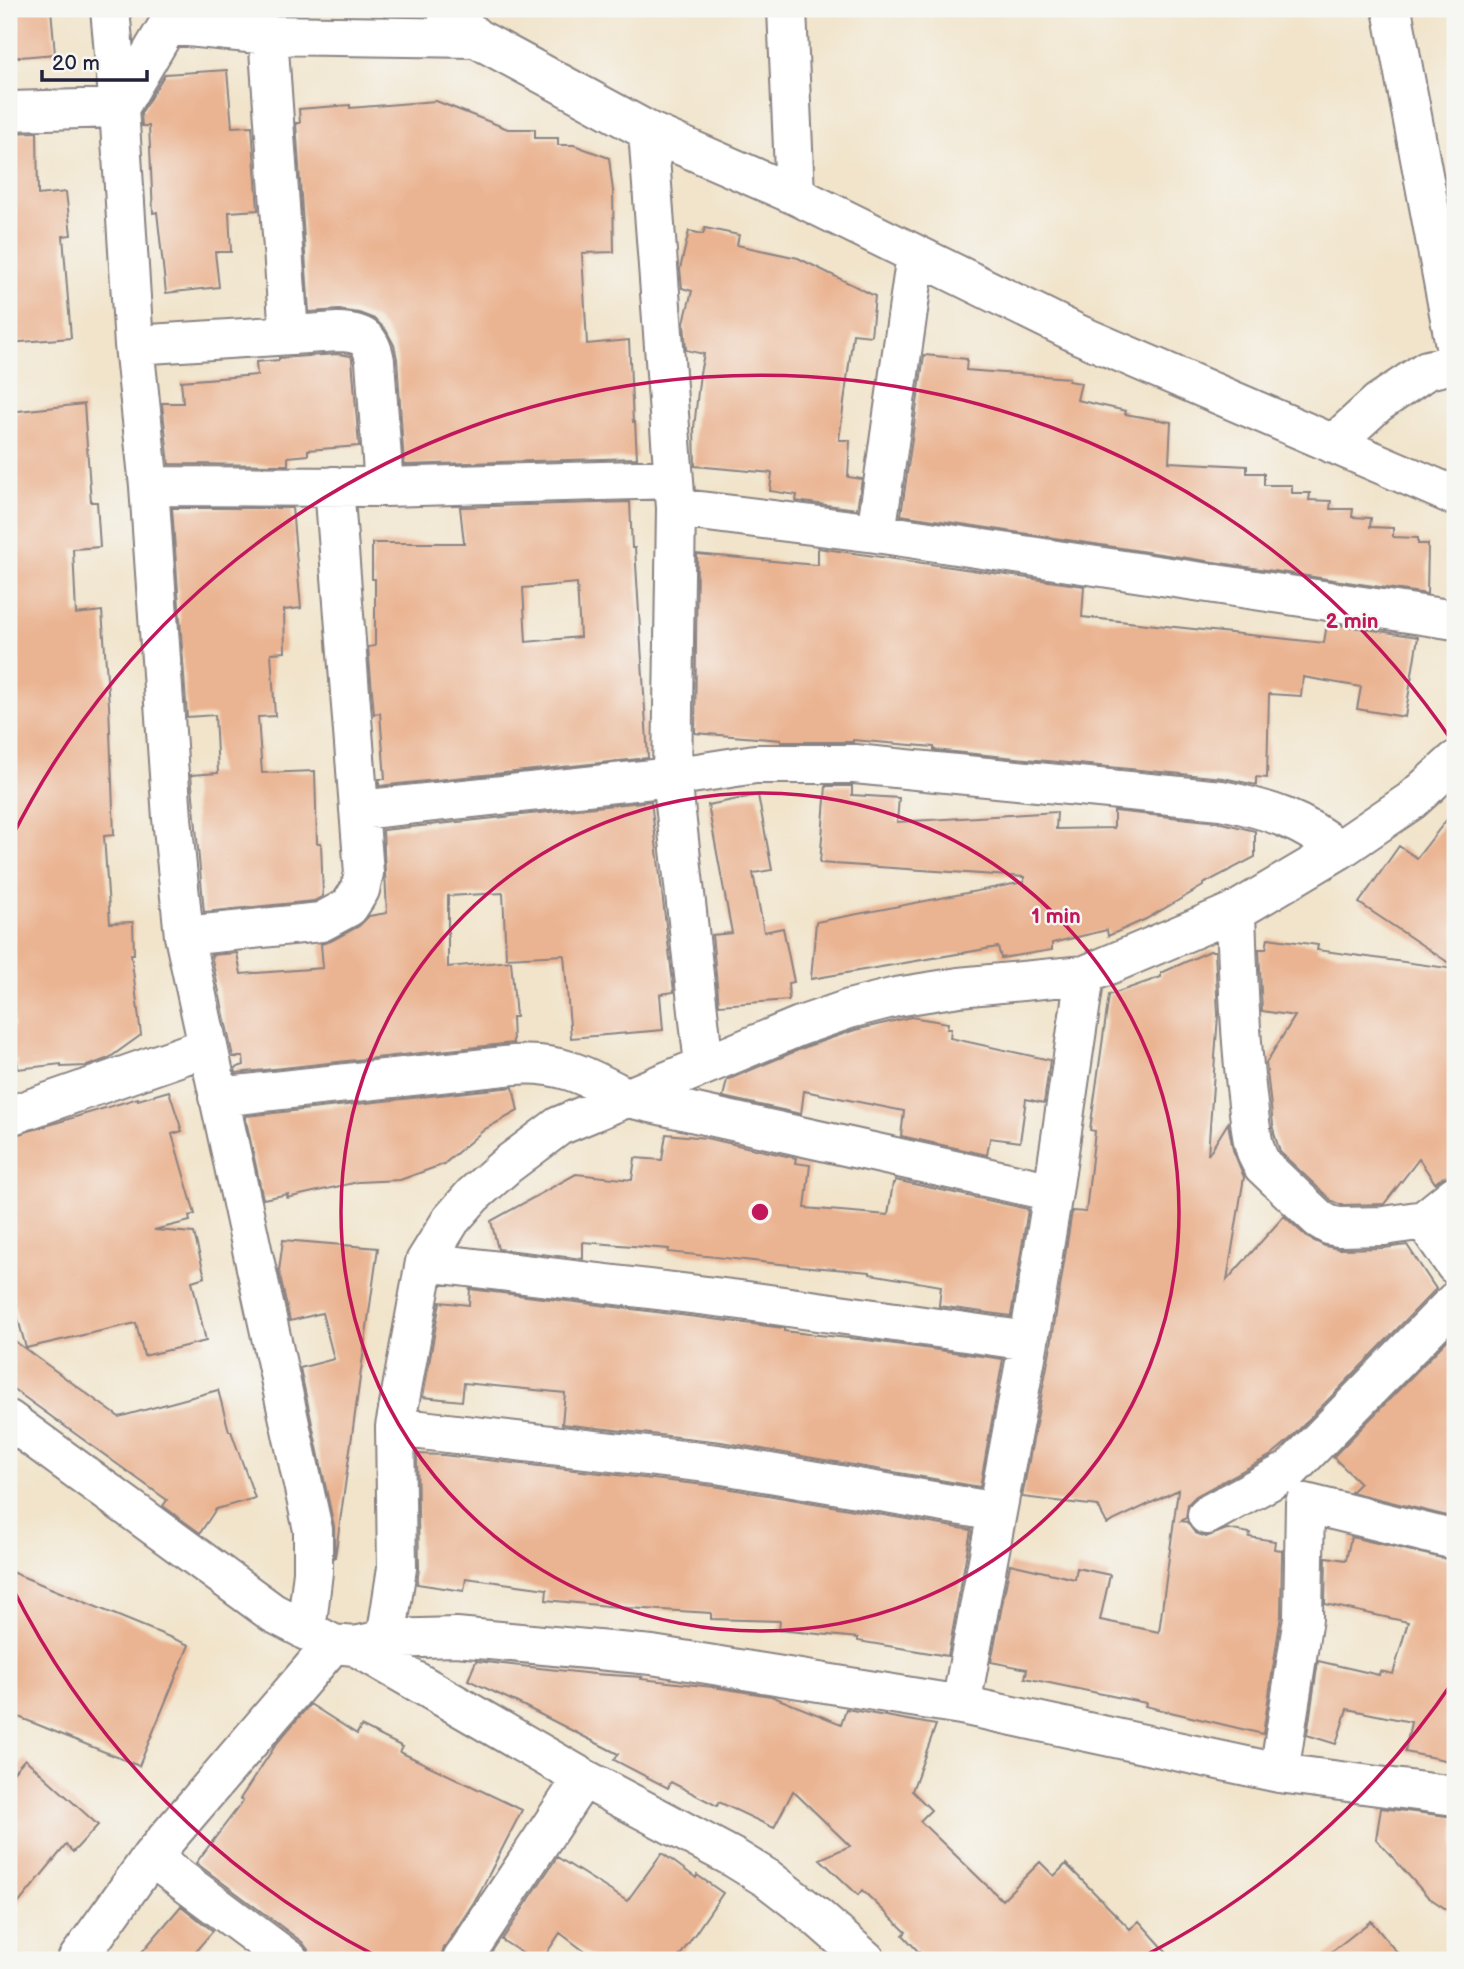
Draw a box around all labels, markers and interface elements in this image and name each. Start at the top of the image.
scale bar [42,38,147,82]
text: 20 m [52,51,100,76]
text: 2 min [1325,609,1379,634]
text: 1 min [1031,904,1081,929]
centre of rings [748,1200,772,1224]

